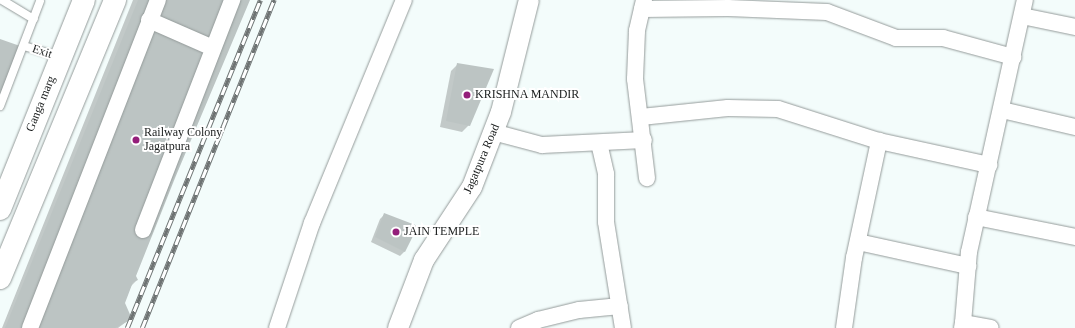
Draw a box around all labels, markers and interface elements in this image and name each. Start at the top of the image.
street label: Exit [30,42,54,62]
street label: Ganga marg [23,74,59,134]
place label: KRISHNA MANDIR [475,88,580,102]
marker: KRISHNA MANDIR [462,90,472,100]
street label: Jagatpura Road [461,122,503,196]
place label: Railway Colony Jagatpura [144,126,222,154]
marker: Railway Colony Jagatpura [131,135,141,145]
place label: JAIN TEMPLE [404,225,480,239]
marker: JAIN TEMPLE [391,227,401,237]

